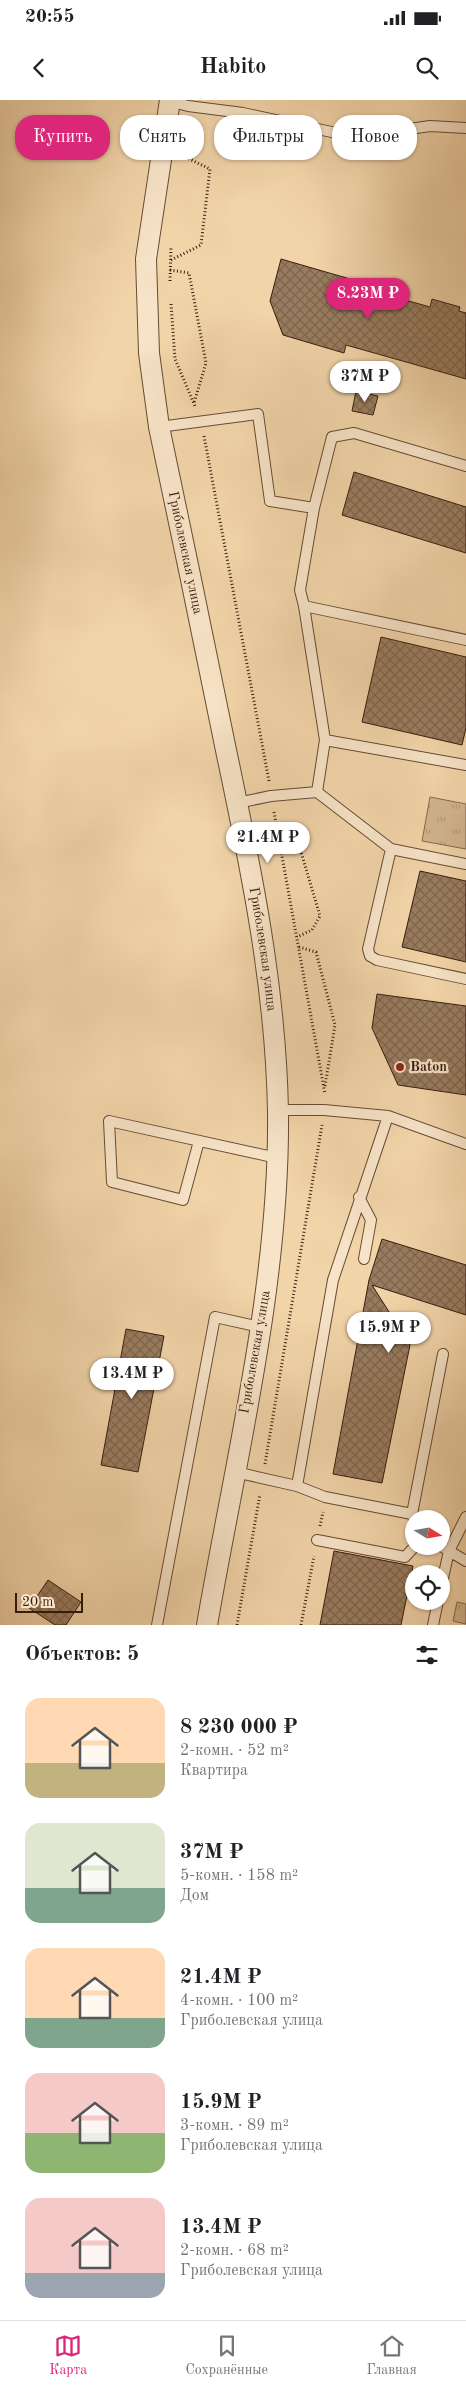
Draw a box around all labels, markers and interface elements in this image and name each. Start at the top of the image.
text: 20:55 [25,8,74,27]
icon: back [25,54,53,82]
icon: search [413,54,441,82]
text: Habito [200,56,266,78]
chip: Купить [15,115,110,160]
chip: Снять [120,115,204,160]
chip: Фильтры [214,115,322,160]
chip: Новое [332,115,417,160]
pin: 8.23M ₽ [322,278,414,320]
text: 8.23M ₽ [337,286,399,302]
pin: 37M ₽ [330,360,400,403]
text: 37M ₽ [341,369,389,385]
street label: Гриболевская улица [166,490,205,616]
pin: 21.4M ₽ [222,822,314,864]
text: 21.4M ₽ [237,830,299,846]
street label: Гриболевская улица [247,886,279,1012]
place label: Baton [410,1060,447,1074]
marker: Baton [394,1061,406,1073]
street label: Гриболевская улица [237,1289,273,1415]
pin: 15.9M ₽ [343,1312,435,1354]
text: 15.9M ₽ [358,1320,420,1336]
pin: 13.4M ₽ [86,1358,178,1400]
text: 13.4M ₽ [101,1366,163,1382]
north arrow [405,1510,450,1555]
map controls [405,1510,450,1610]
button: locate [405,1565,450,1610]
scale bar [15,1590,82,1613]
text: 20 m [22,1595,53,1609]
icon: filters [413,1641,441,1669]
text: Объектов: 5 [25,1644,139,1665]
text: 8 230 000 ₽ [180,1717,298,1738]
icon: home [65,1718,125,1778]
text: 2-комн. · 52 m² [180,1743,289,1759]
text: Квартира [180,1763,248,1779]
text: 37M ₽ [180,1842,244,1863]
icon: home [65,1843,125,1903]
text: 5-комн. · 158 m² [180,1868,298,1884]
text: Дом [180,1888,209,1904]
text: 21.4M ₽ [180,1967,262,1988]
icon: home [65,1968,125,2028]
text: 4-комн. · 100 m² [180,1993,298,2009]
text: Гриболевская улица [180,2013,323,2029]
text: 15.9M ₽ [180,2092,262,2113]
icon: home [65,2093,125,2153]
text: 3-комн. · 89 m² [180,2118,289,2134]
text: Гриболевская улица [180,2138,323,2154]
text: 13.4M ₽ [180,2217,262,2238]
icon: home [65,2218,125,2278]
text: 2-комн. · 68 m² [180,2243,289,2259]
text: Гриболевская улица [180,2263,323,2279]
tab: Карта [49,2332,87,2379]
tab: Сохранённые [185,2332,268,2379]
tab: Главная [366,2332,417,2379]

